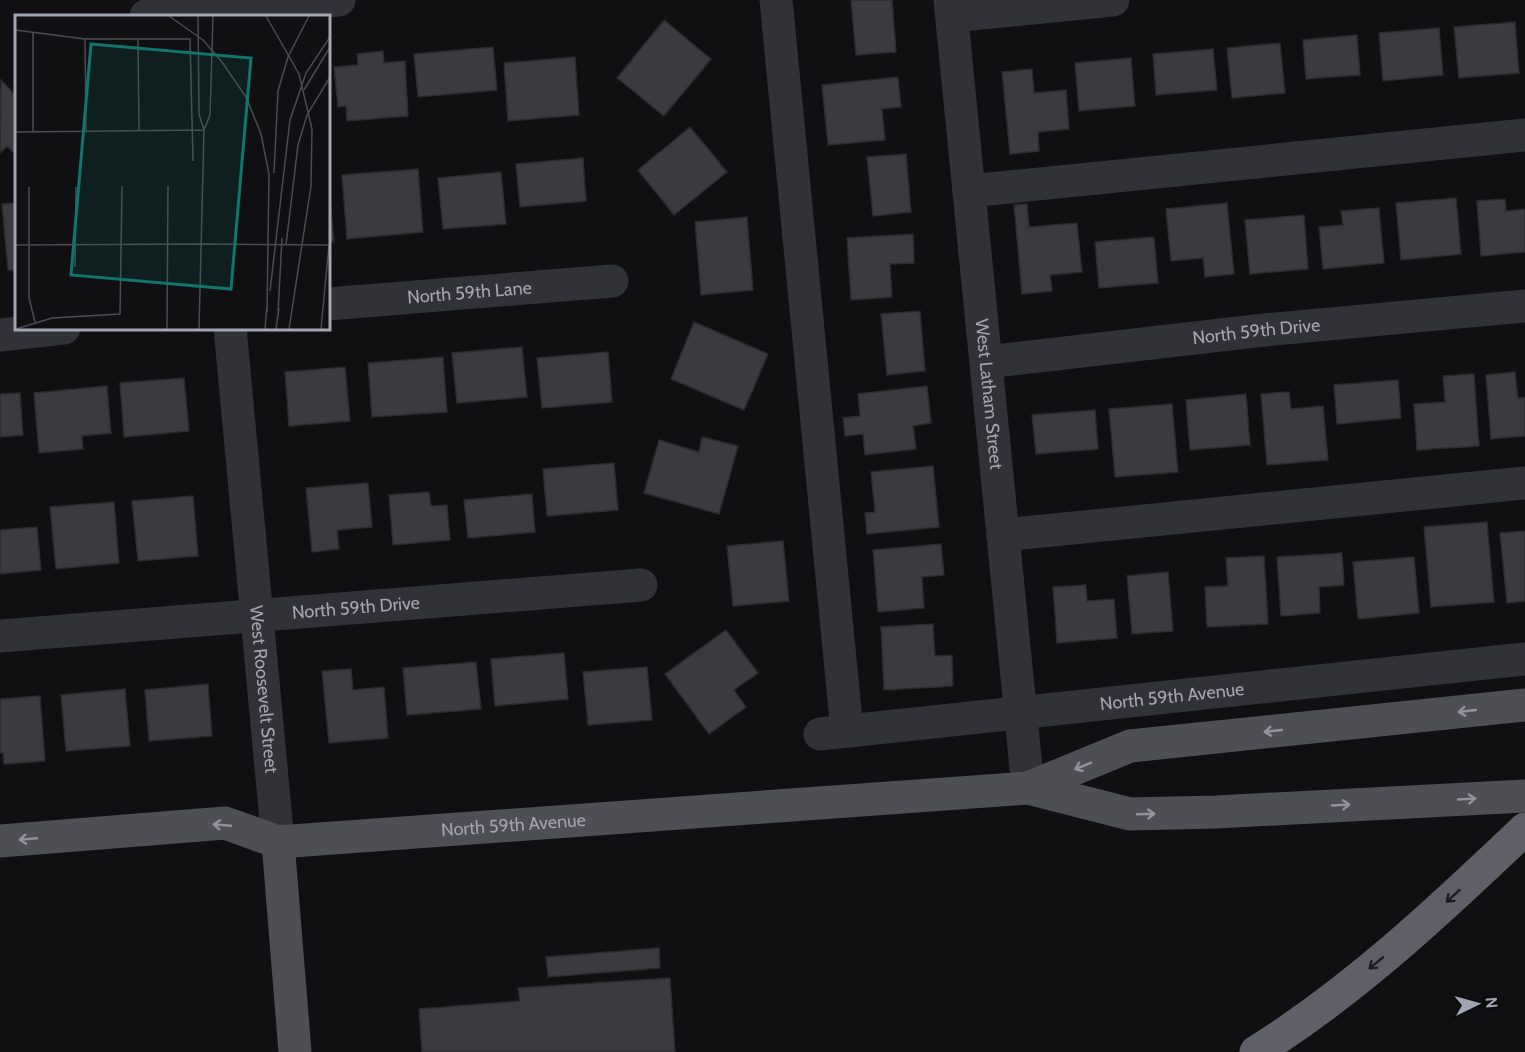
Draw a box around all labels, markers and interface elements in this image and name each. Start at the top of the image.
inset map [15,15,330,330]
street label: North 59th Lane [406,277,533,309]
street label: North 59th Drive [1191,314,1321,349]
street label: West Latham Street [971,318,1007,470]
street label: North 59th Drive [291,592,421,624]
street label: West Roosevelt Street [245,604,283,774]
street label: North 59th Avenue [1099,678,1245,715]
one-way arrow [1457,706,1477,717]
one-way arrow [1263,726,1283,737]
one-way arrow [1074,761,1092,772]
one-way arrow [1457,794,1477,805]
one-way arrow [1330,800,1350,811]
one-way arrow [1135,808,1155,820]
street label: North 59th Avenue [440,809,586,841]
one-way arrow [213,819,233,830]
one-way arrow [19,834,39,845]
one-way arrow [1446,889,1461,903]
one-way arrow [1368,957,1384,970]
north arrow [1447,974,1507,1034]
text: N [1481,996,1501,1009]

